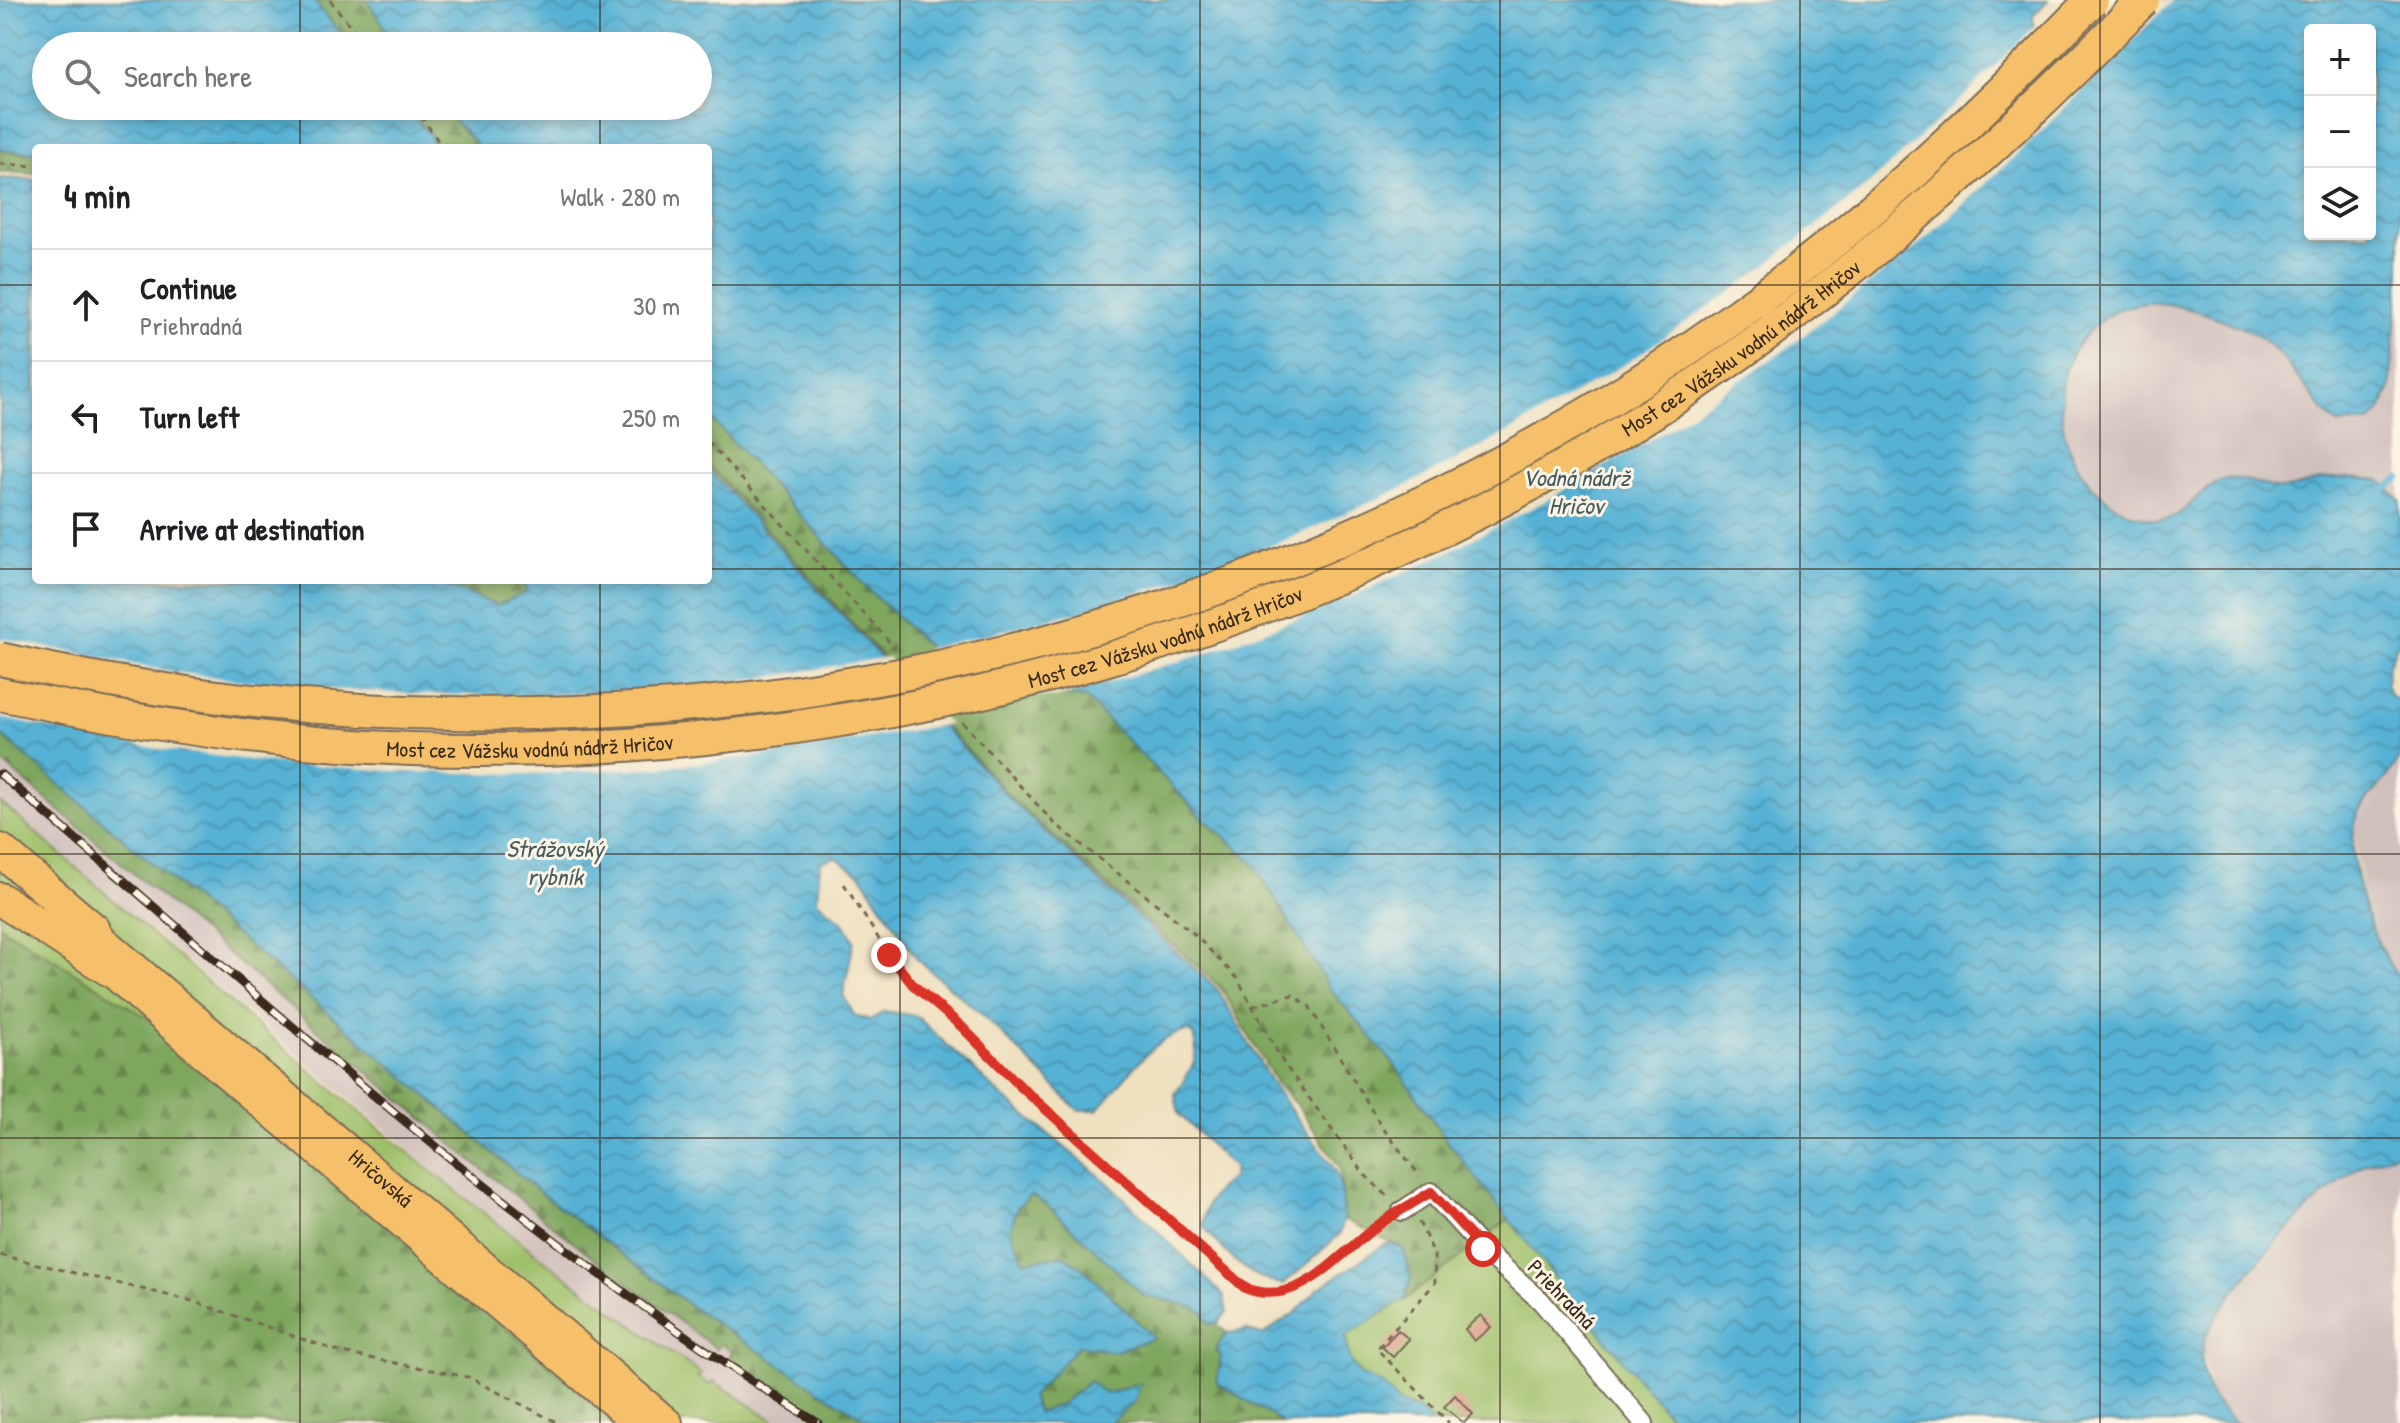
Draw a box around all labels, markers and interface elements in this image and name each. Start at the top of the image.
map controls [2304,24,2376,240]
button: + [2304,24,2376,96]
search box [32,32,712,120]
icon: search [60,54,104,98]
text: Search here [124,56,252,96]
button: − [2304,96,2376,168]
button: layers [2304,168,2376,240]
text: 4 min [64,173,131,219]
text: Walk · 280 m [560,179,680,214]
street label: Most cez Vážsku vodnú nádrž Hričov [1616,252,1867,443]
text: Continue [140,268,237,308]
icon: ahead [64,283,108,327]
text: 30 m [633,288,680,323]
text: Priehradná [140,308,242,343]
icon: left [64,395,108,439]
text: Turn left [140,397,239,437]
text: 250 m [622,400,680,435]
water label: Vodná nádrž Hričov [1522,461,1631,521]
icon: arrive [64,507,108,551]
text: Arrive at destination [140,509,365,549]
street label: Most cez Vážsku vodnú nádrž Hričov [1025,578,1307,695]
street label: Most cez Vážsku vodnú nádrž Hričov [386,726,675,765]
water label: Strážovský rybník [507,832,606,893]
route end [871,937,907,973]
street label: Hričovská [342,1142,420,1214]
route start [1465,1231,1501,1267]
street label: Priehradná [1521,1253,1603,1336]

